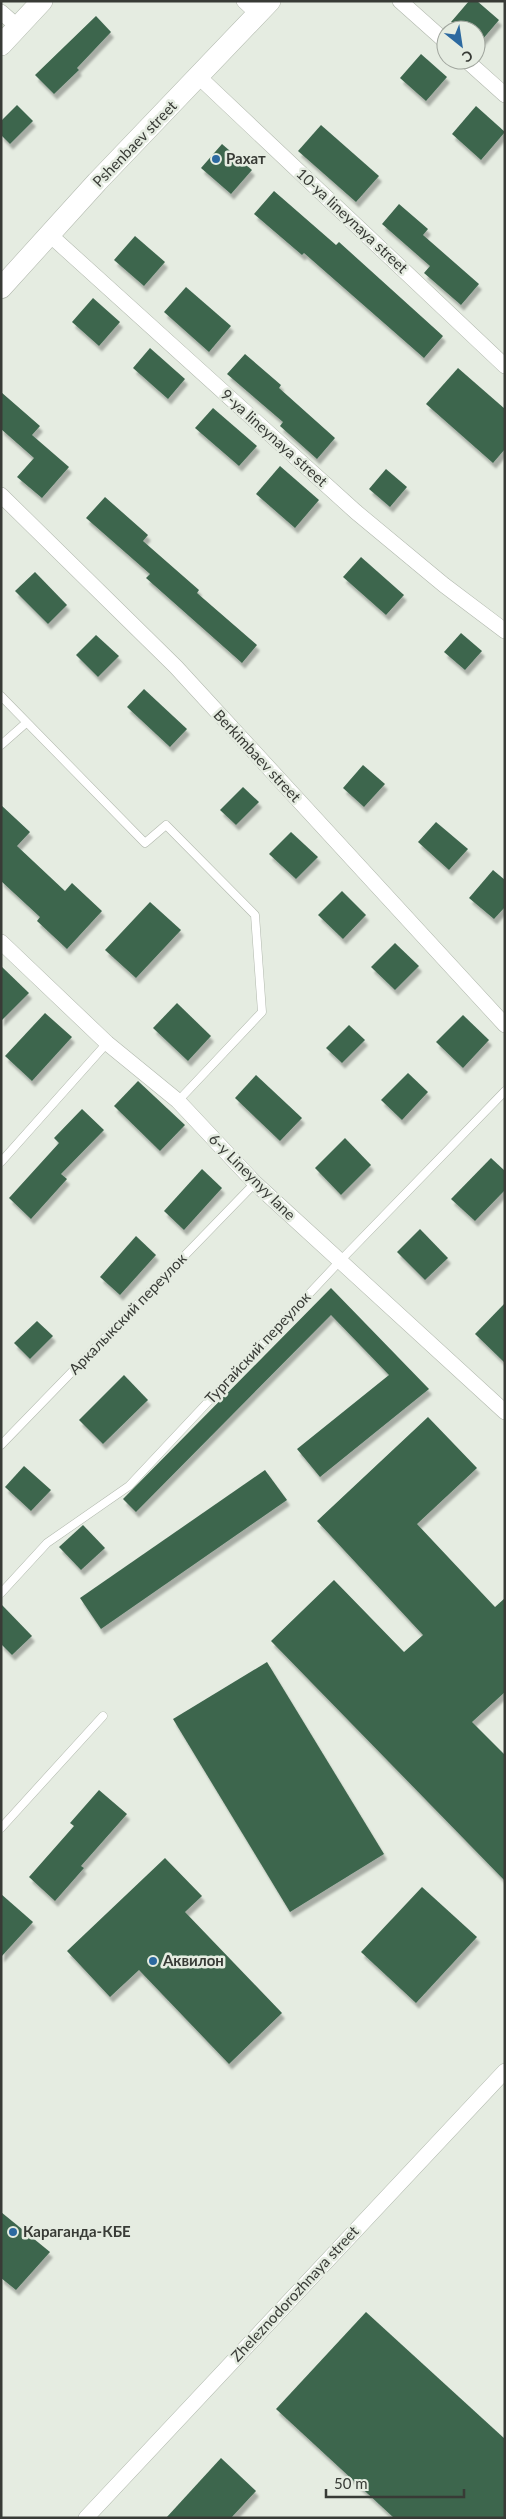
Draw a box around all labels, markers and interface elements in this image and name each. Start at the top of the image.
north arrow [436,20,486,70]
text: С [459,47,476,67]
street label: Pshenbaev street [89,96,180,190]
place label: Рахат [226,149,266,167]
marker: Рахат [210,153,222,165]
street label: 10-ya lineynaya street [293,164,412,277]
street label: 9-ya lineynaya street [218,385,332,490]
street label: Berkimbaev street [210,705,305,806]
street label: 6-y Lineynyy lane [206,1129,300,1223]
street label: Аркалыкский переулок [65,1249,190,1378]
street label: Тургайский переулок [201,1287,314,1407]
place label: Аквилон [162,1951,224,1969]
marker: Аквилон [147,1955,159,1967]
street label: Zheleznodorozhnaya street [227,2221,362,2365]
place label: Караганда-КБЕ [23,2222,131,2240]
marker: Караганда-КБЕ [7,2226,19,2238]
scale bar [326,2466,464,2498]
text: 50 m [334,2474,368,2492]

